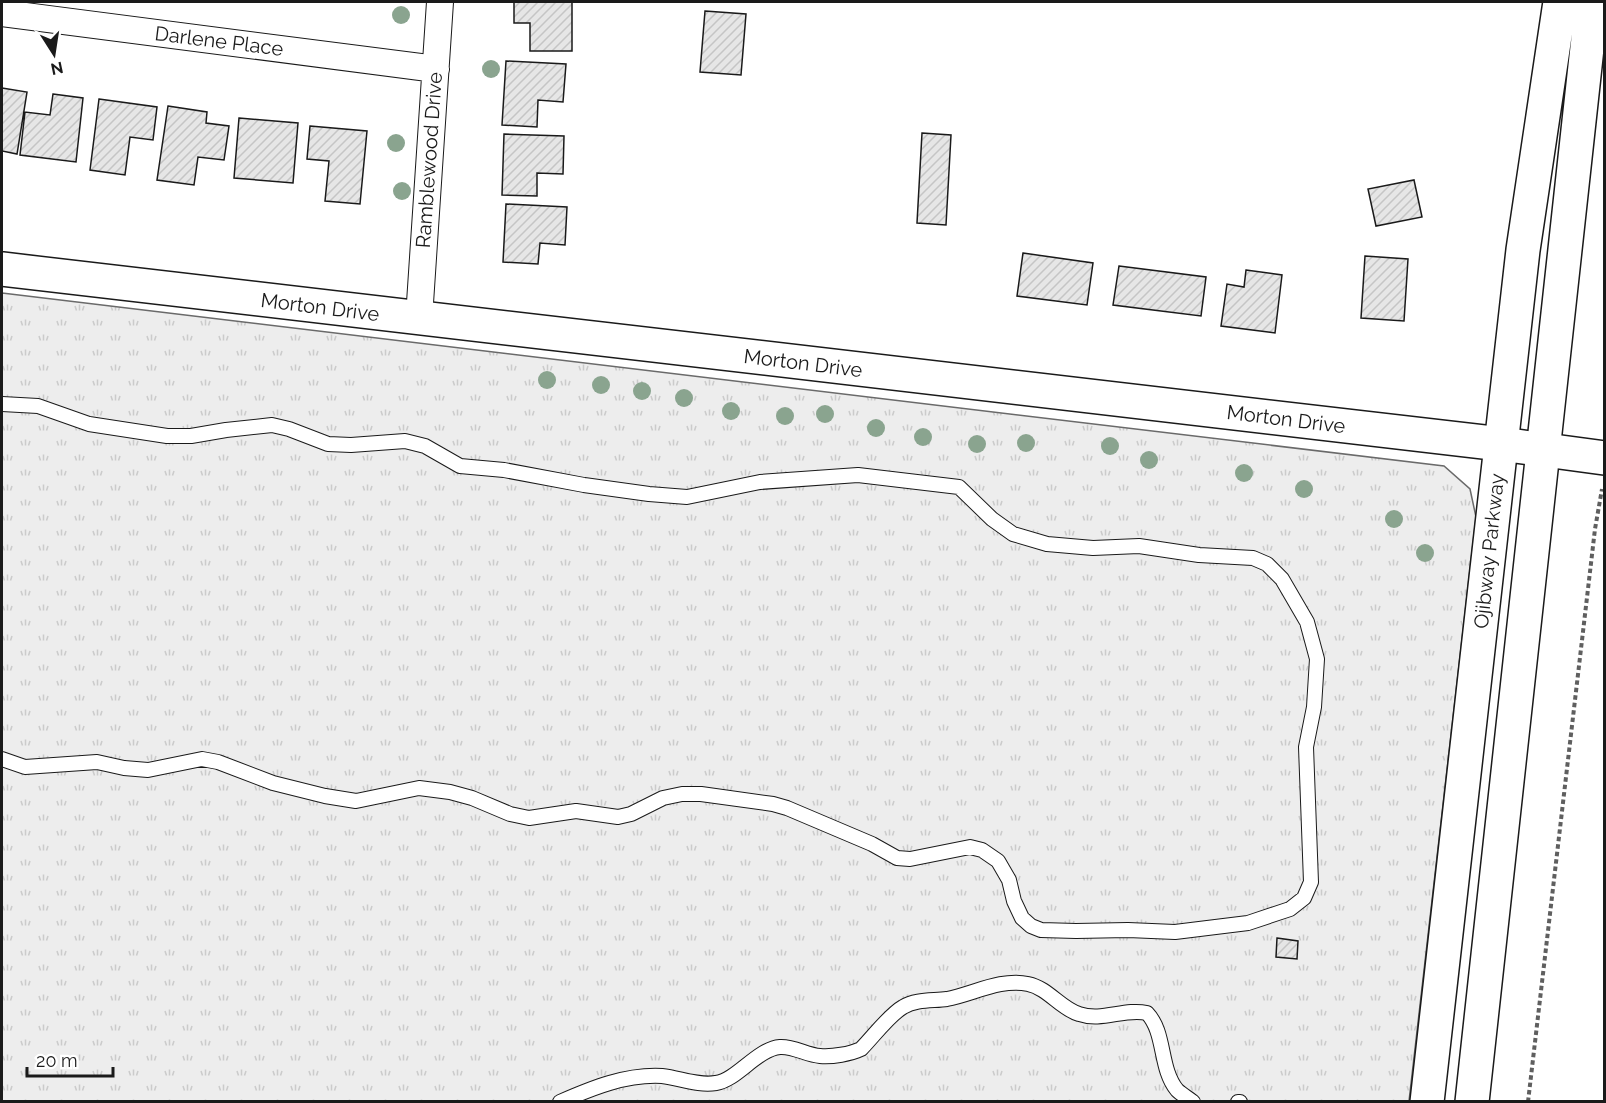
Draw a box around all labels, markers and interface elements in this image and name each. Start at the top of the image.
street label: Darlene Place [153,21,285,61]
north arrow [24,24,84,84]
text: N [49,58,65,79]
street label: Ramblewood Drive [411,71,447,249]
street label: Morton Drive [259,288,381,326]
street label: Morton Drive [742,344,864,382]
street label: Morton Drive [1225,400,1347,438]
street label: Ojibway Parkway [1469,472,1509,630]
scale bar [27,1040,112,1078]
text: 20 m [36,1050,78,1071]

